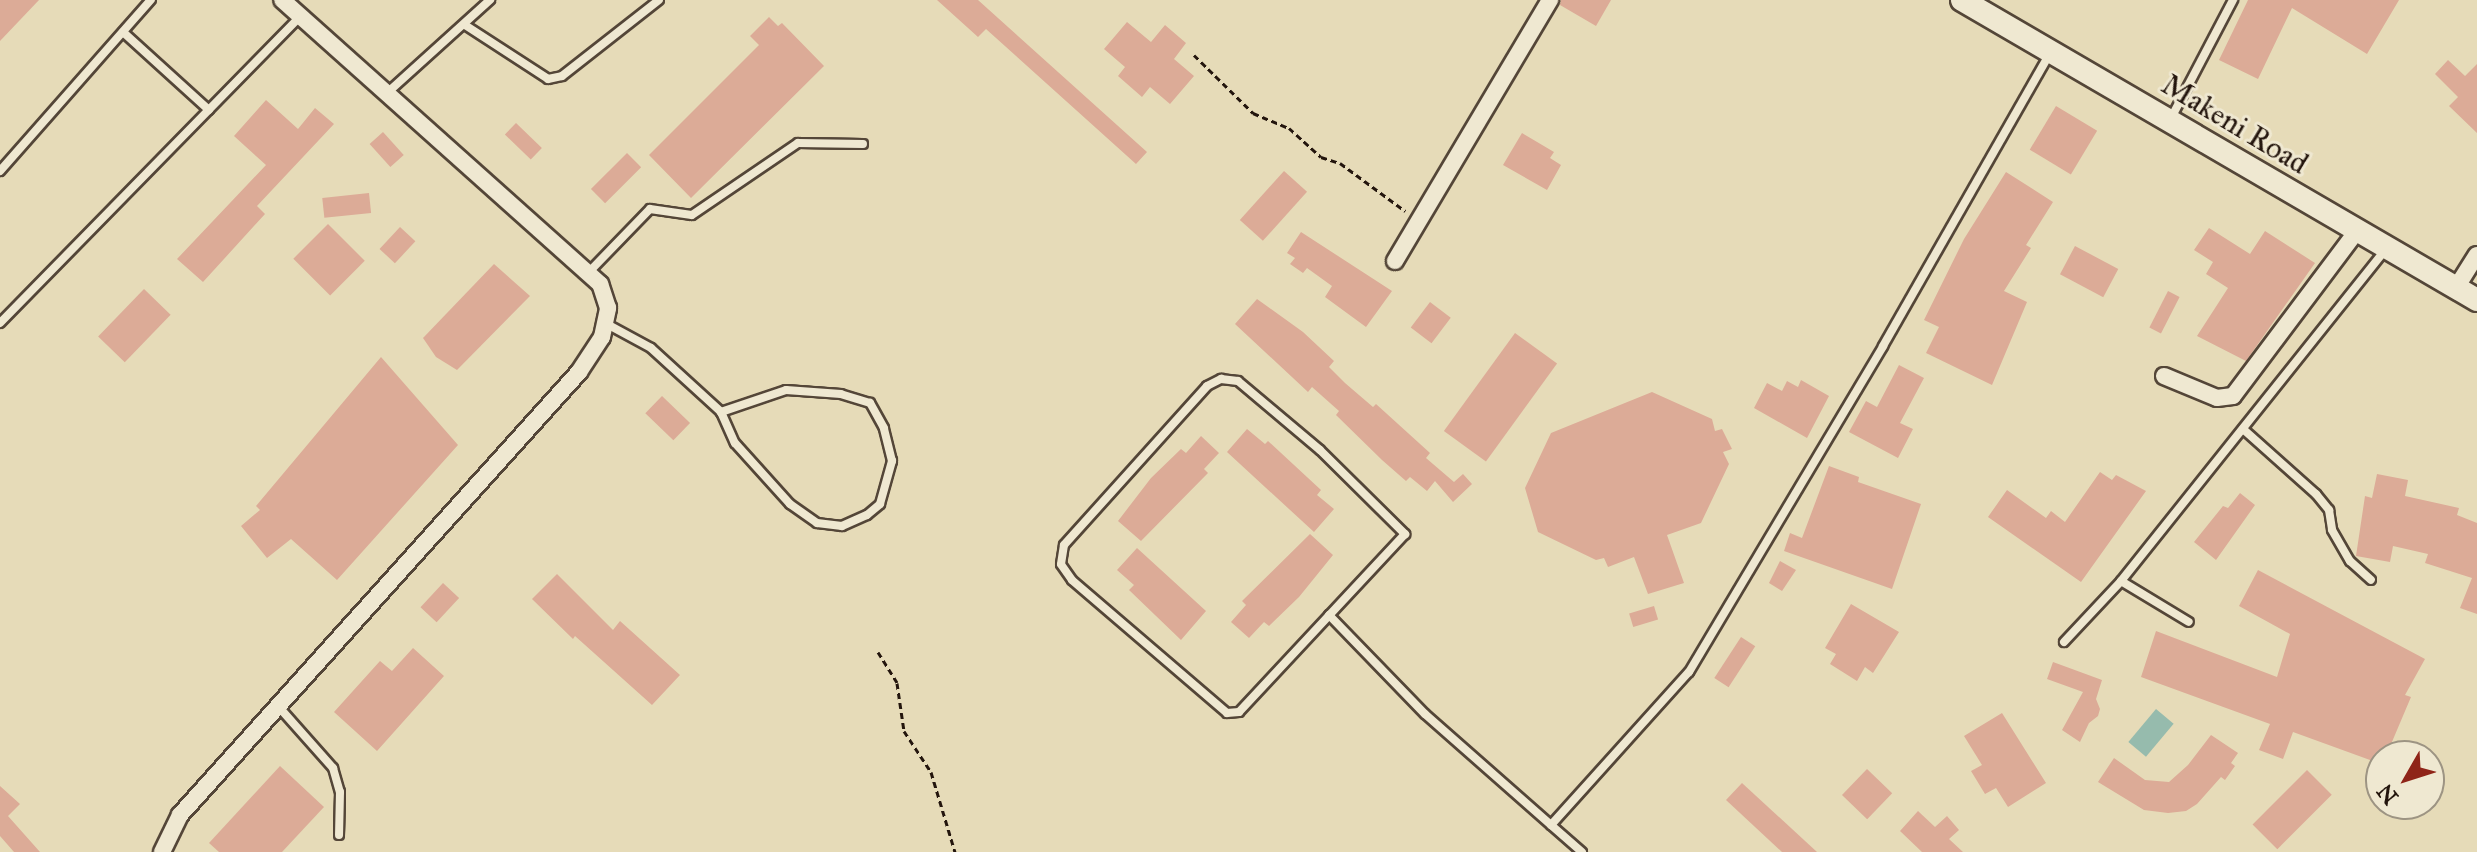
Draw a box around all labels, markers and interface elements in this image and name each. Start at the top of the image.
street label: Makeni Road [2155,66,2315,182]
north arrow [2365,740,2445,820]
text: N [2371,778,2404,810]

